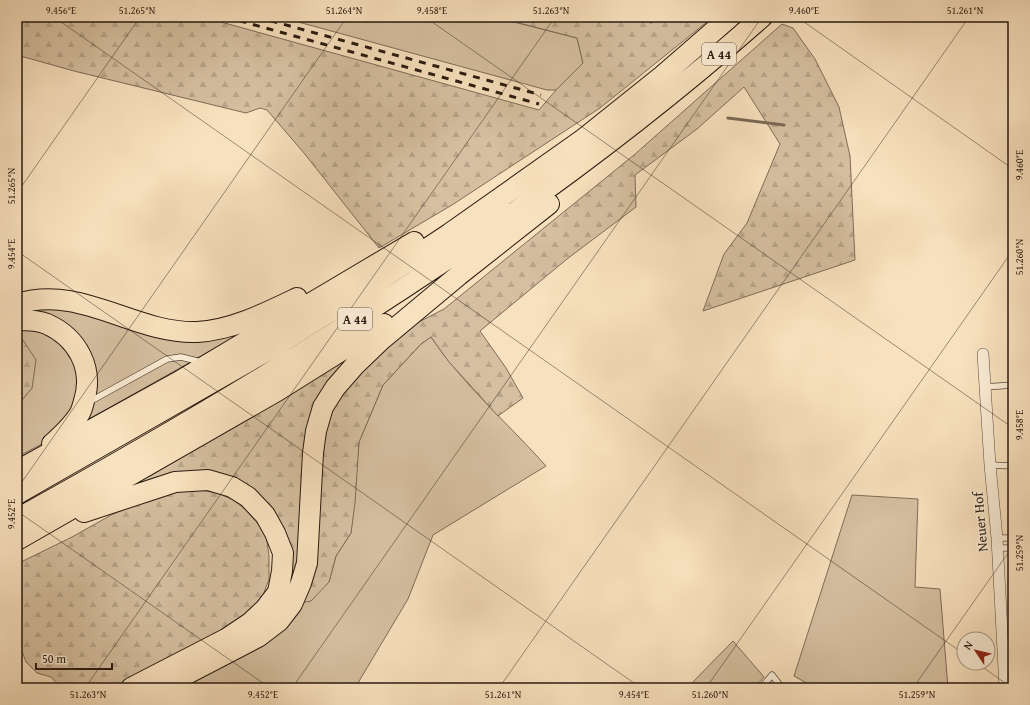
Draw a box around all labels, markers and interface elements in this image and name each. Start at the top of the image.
text: 9.456°E [46,3,76,18]
text: 51.265°N [119,3,156,18]
text: 51.264°N [326,3,363,18]
text: 9.458°E [417,3,447,18]
text: 51.263°N [533,3,570,18]
text: 9.460°E [789,3,819,18]
text: 51.261°N [947,3,984,18]
road number: A 44 [702,43,736,65]
text: 9.460°E [1012,150,1027,180]
text: 51.265°N [4,167,19,204]
text: 51.260°N [1012,238,1027,275]
text: 9.454°E [4,239,19,269]
road number: A 44 [338,308,372,330]
text: 9.458°E [1012,410,1027,440]
street label: Neuer Hof [967,490,993,553]
text: 9.452°E [4,499,19,529]
text: 51.259°N [1012,534,1027,571]
north arrow [956,631,996,671]
text: N [959,637,977,653]
scale bar [36,645,112,671]
text: 50 m [42,650,66,667]
text: 51.263°N [70,687,107,702]
text: 9.452°E [248,687,278,702]
text: 51.261°N [485,687,522,702]
text: 9.454°E [619,687,649,702]
text: 51.260°N [692,687,729,702]
text: 51.259°N [899,687,936,702]

